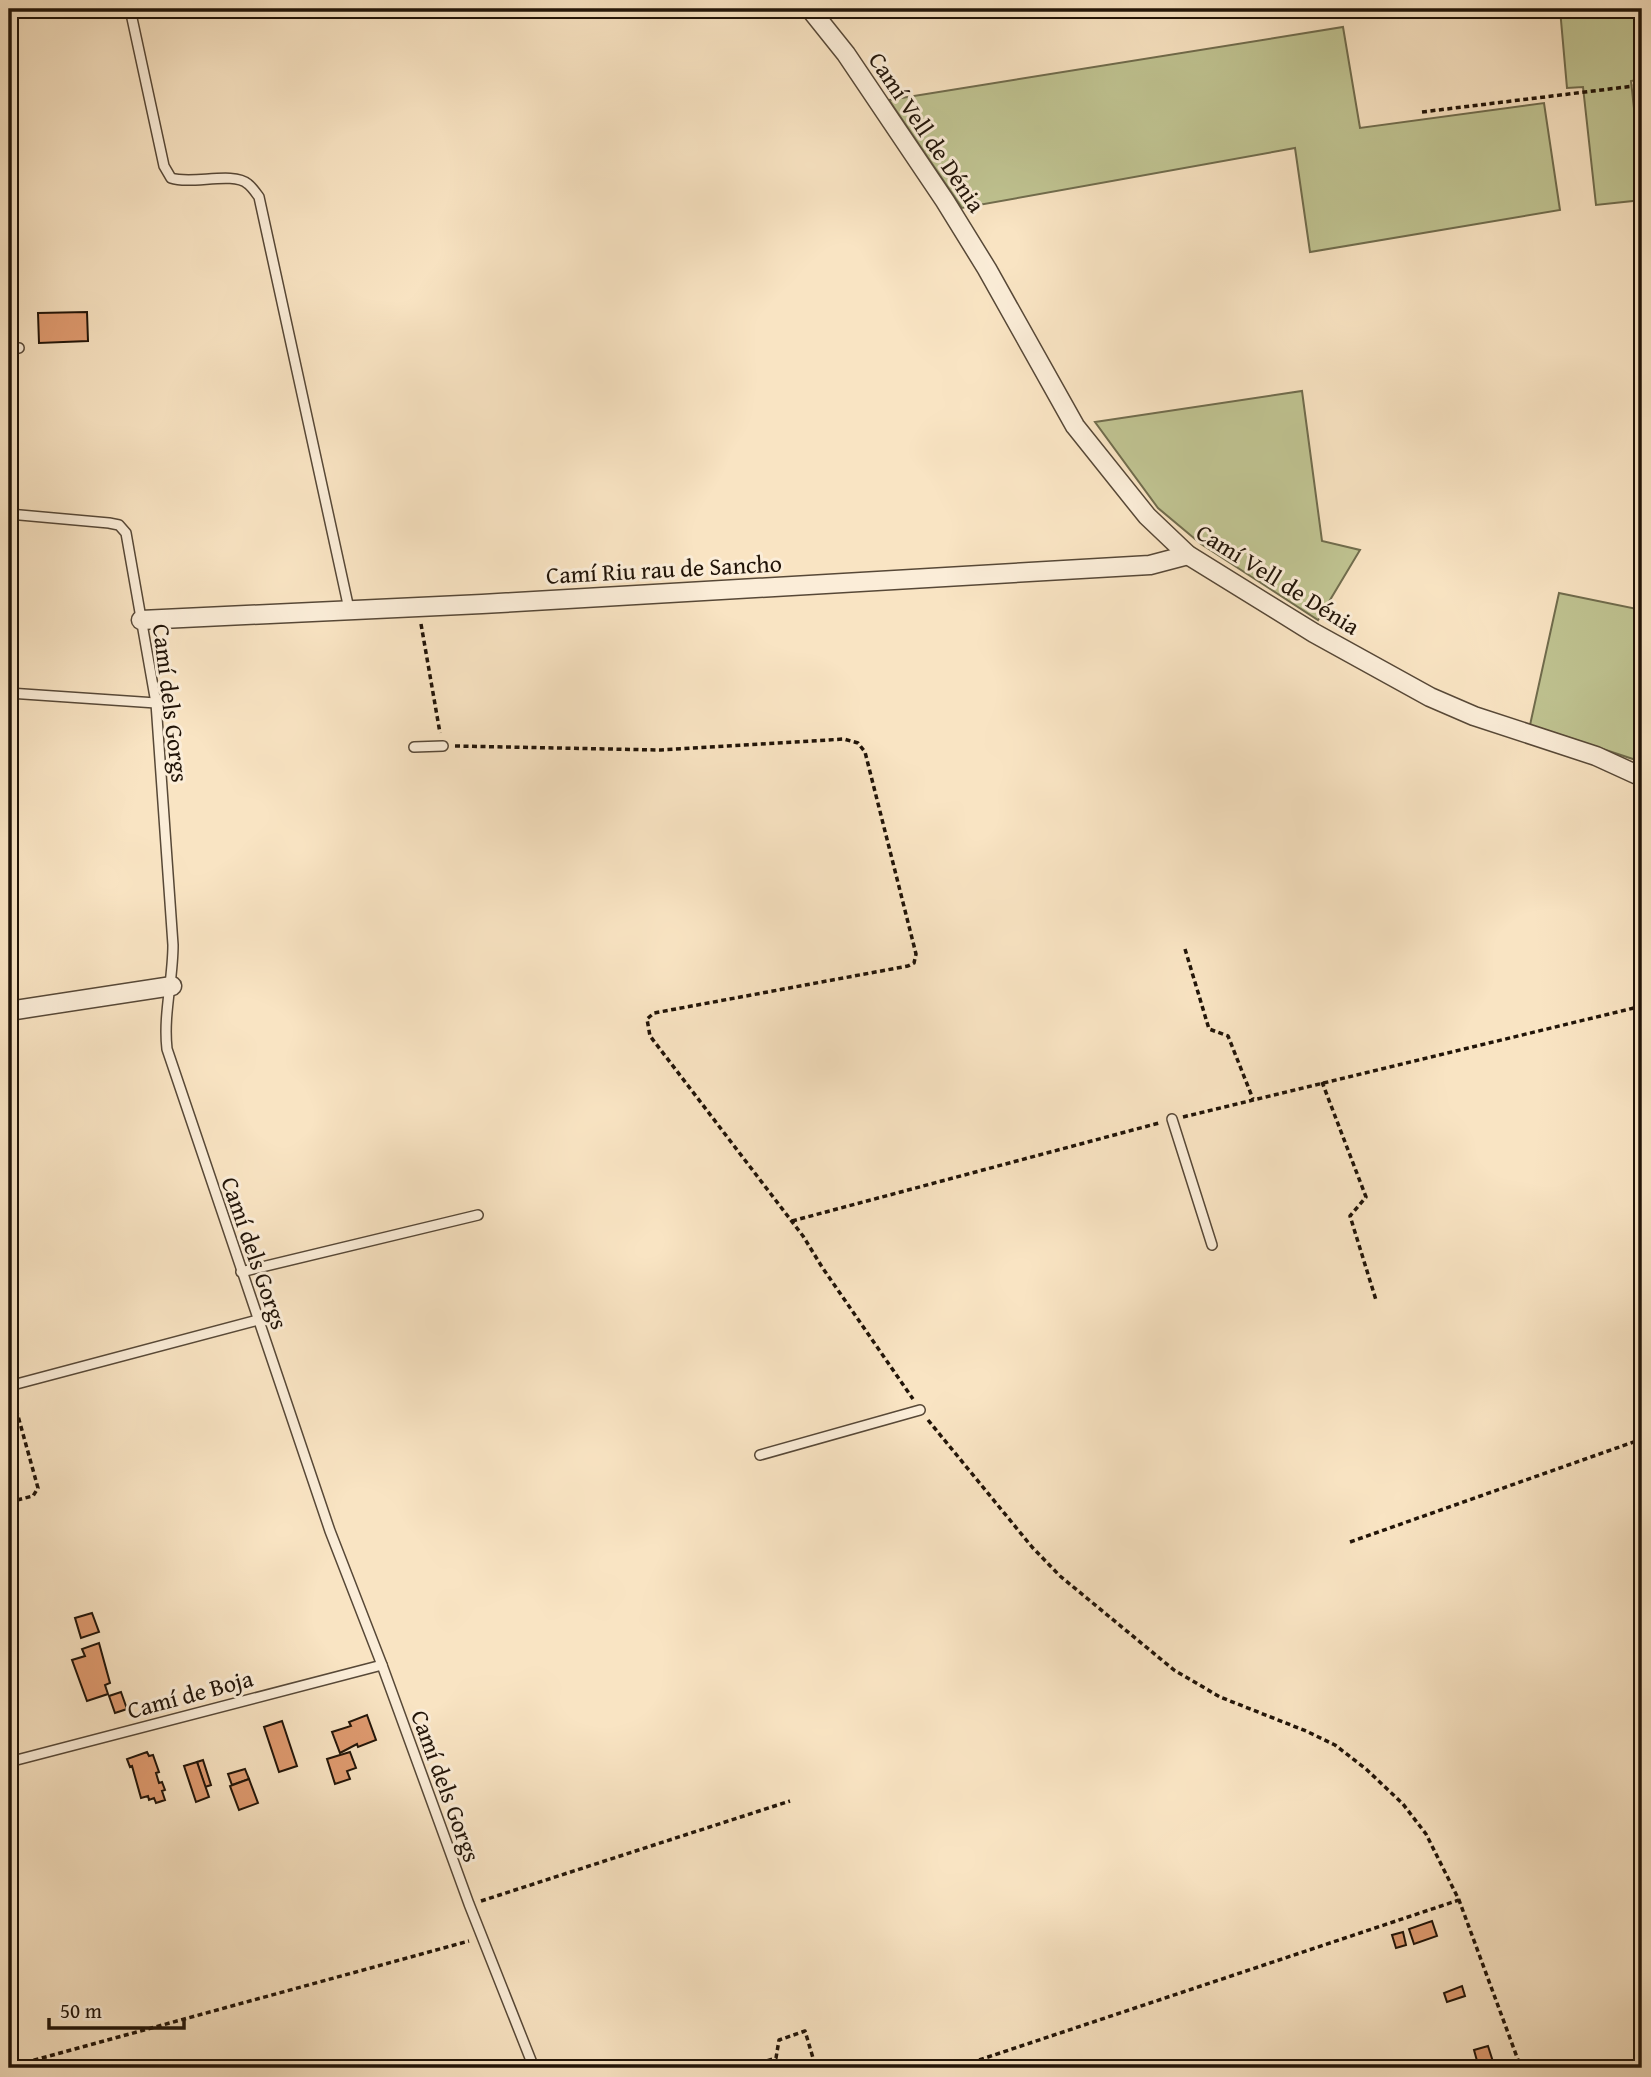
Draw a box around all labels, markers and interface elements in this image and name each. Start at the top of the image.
street label: Camí Vell de Dénia [860,45,994,220]
street label: Camí Vell de Dénia [1189,515,1367,644]
street label: Camí Riu rau de Sancho [545,545,783,593]
street label: Camí dels Gorgs [144,622,198,784]
street label: Camí dels Gorgs [213,1172,297,1334]
street label: Camí de Boja [123,1660,257,1728]
street label: Camí dels Gorgs [402,1705,490,1867]
scale bar [49,1986,184,2030]
text: 50 m [60,1995,102,2026]

